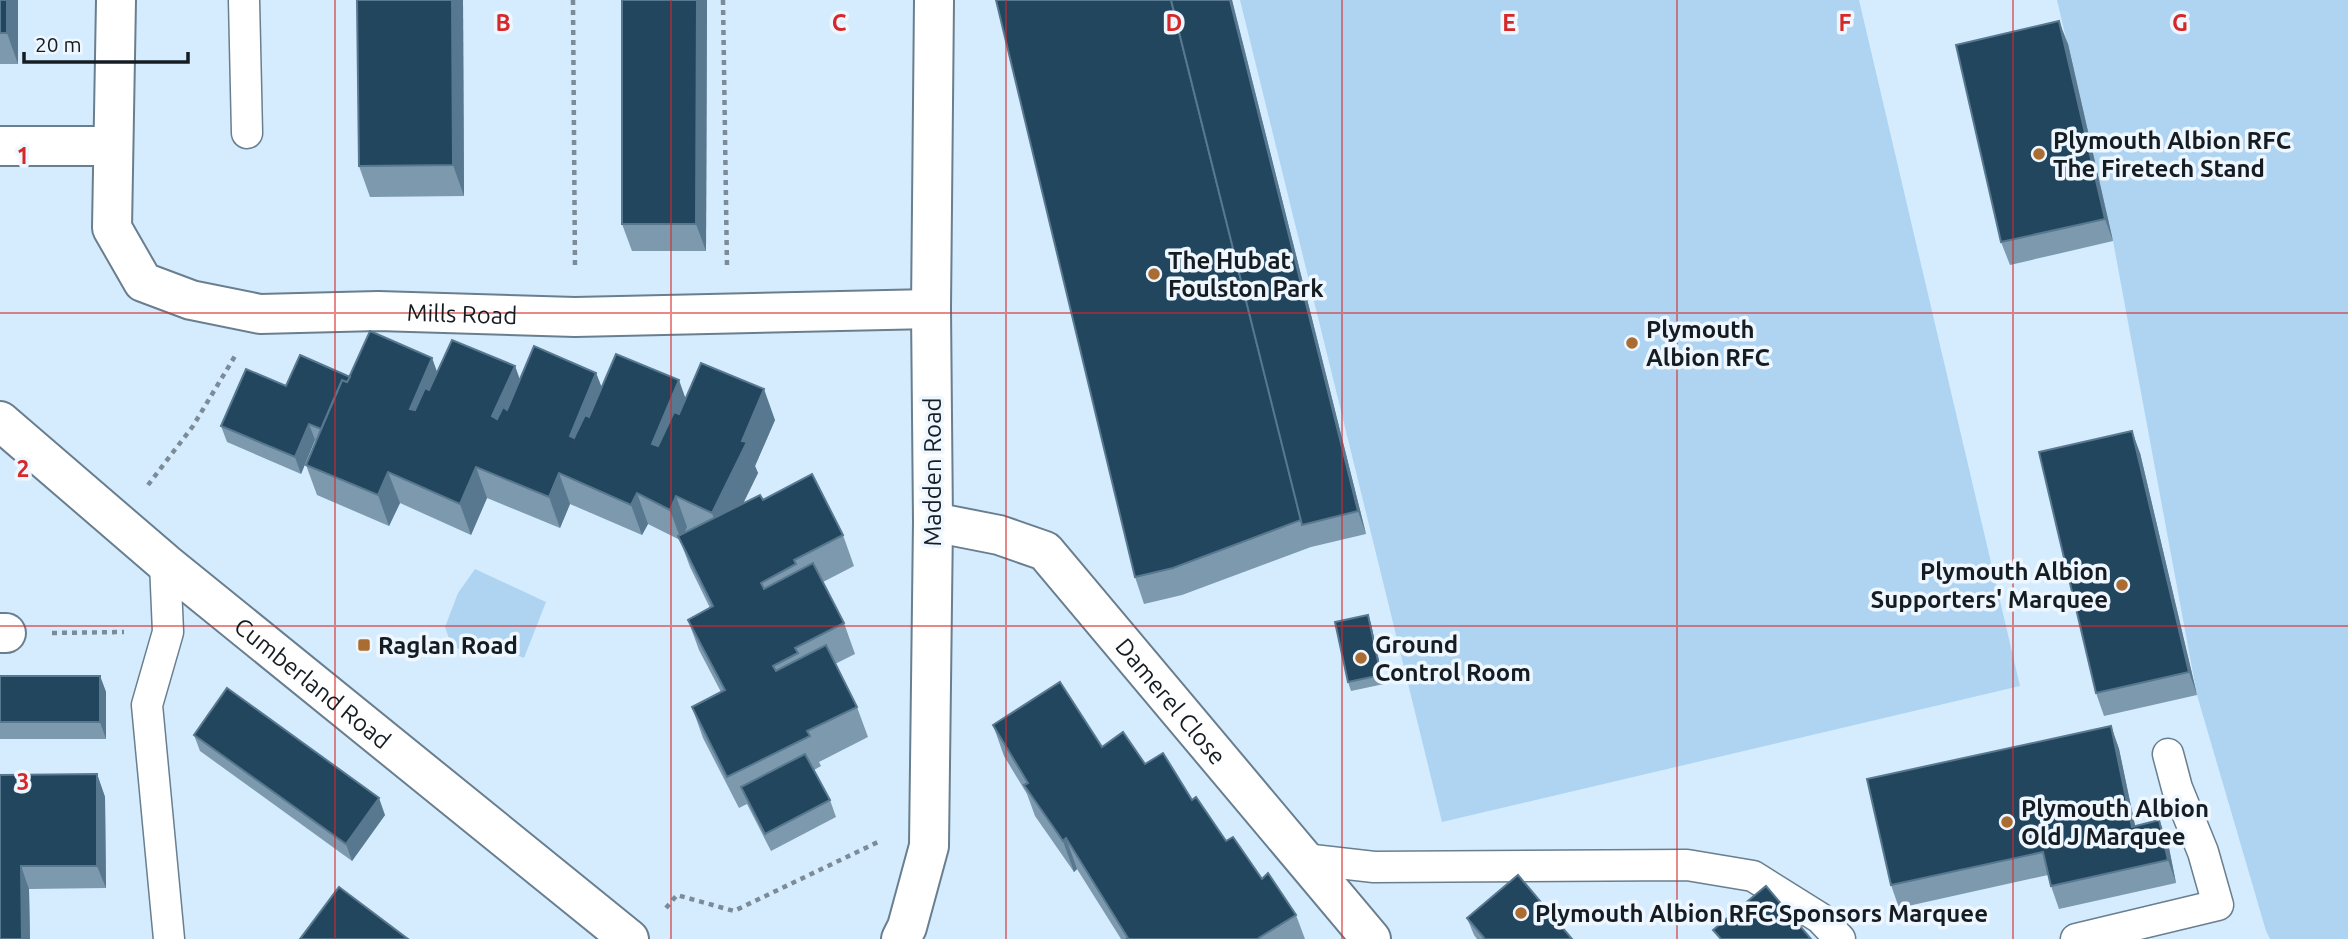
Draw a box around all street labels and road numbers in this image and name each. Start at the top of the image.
street label: Mills Road [406,298,518,329]
street label: Madden Road [919,397,946,547]
street label: Cumberland Road [230,612,396,754]
street label: Damerel Close [1111,633,1232,770]

